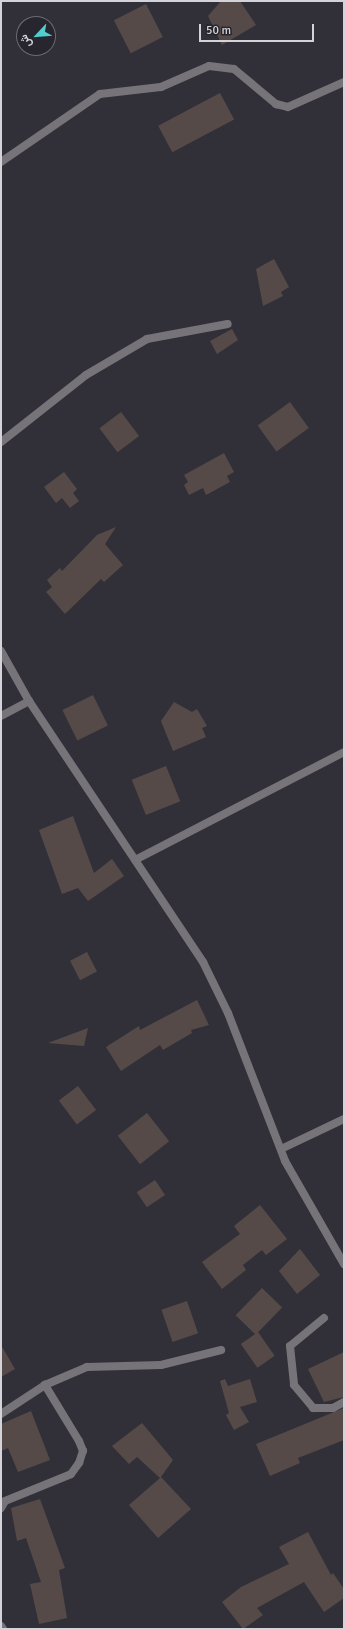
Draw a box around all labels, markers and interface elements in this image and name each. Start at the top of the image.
north arrow [16,16,56,56]
scale bar [201,16,316,42]
text: 50 m [206,23,231,38]
text: ش [17,32,34,50]

